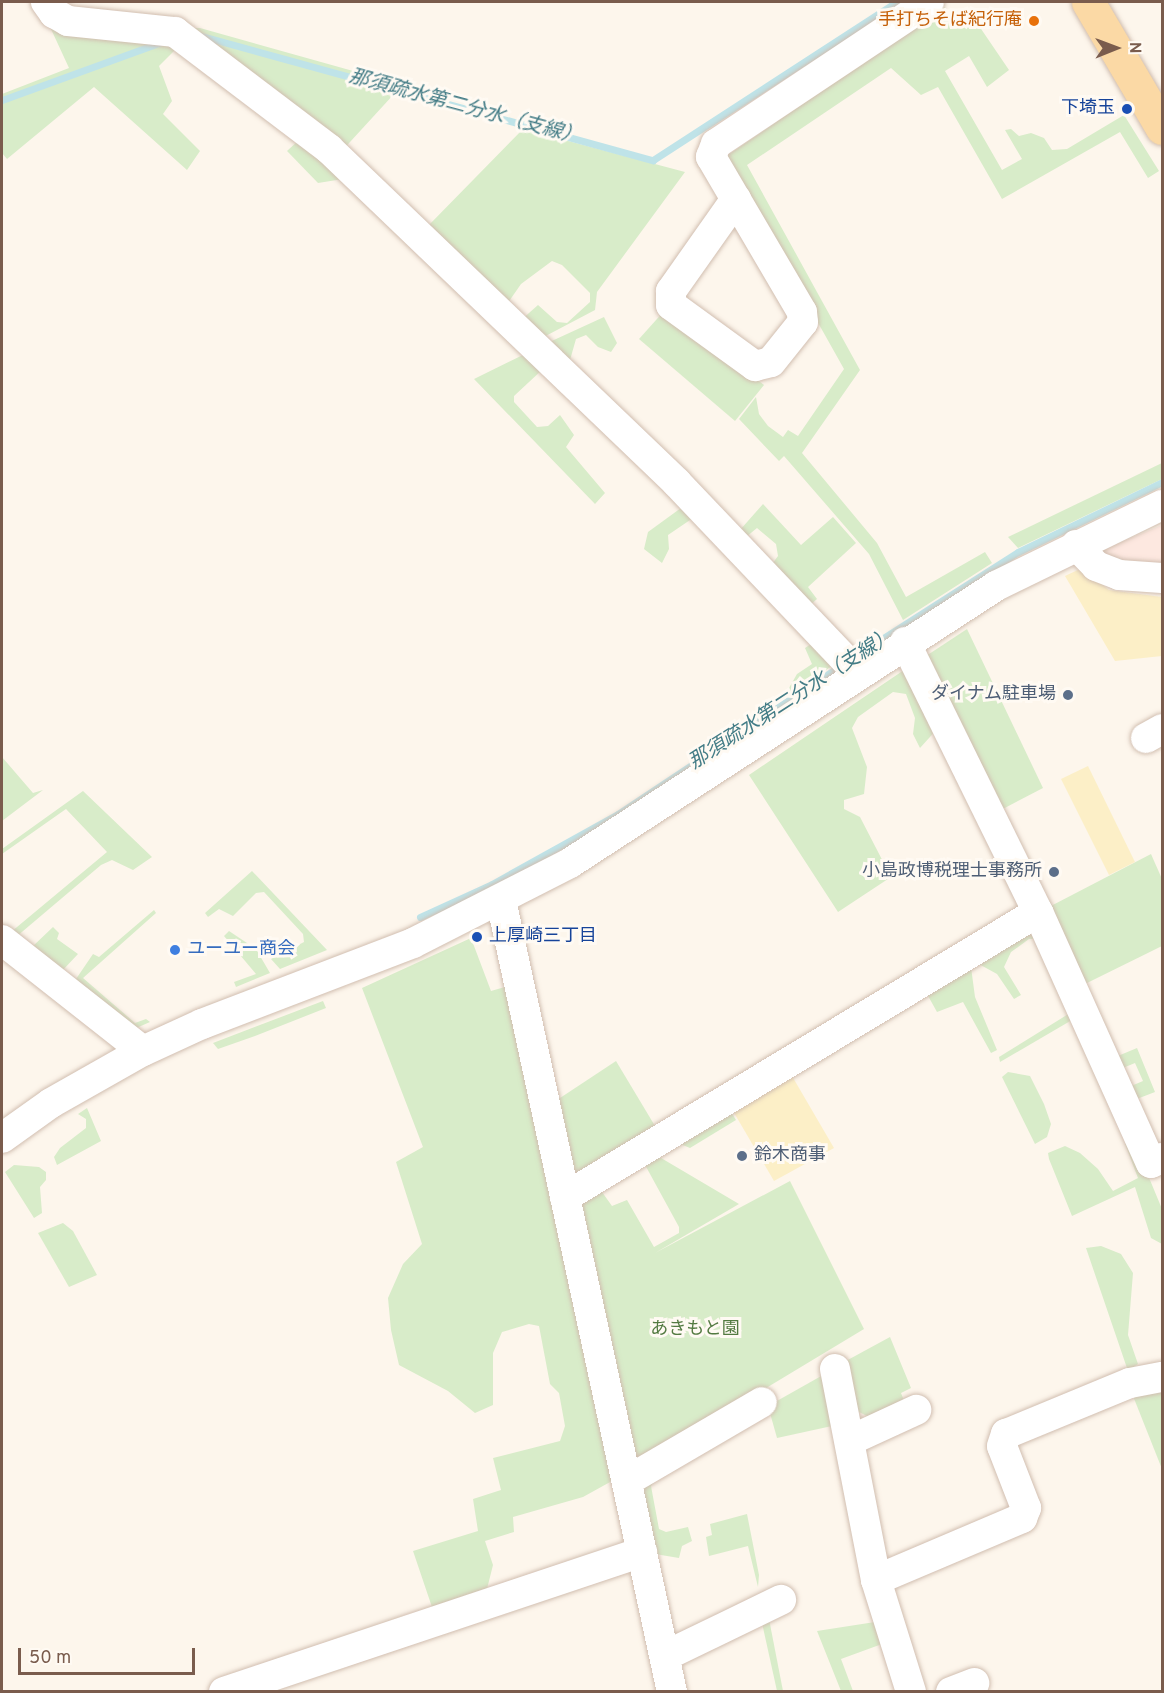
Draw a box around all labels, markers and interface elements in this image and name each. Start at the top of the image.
place label: 手打ちそば紀行庵 [878,10,1022,32]
marker: 手打ちそば紀行庵 [1027,14,1041,28]
north arrow [1086,18,1146,78]
text: N [1124,42,1144,54]
water label: 那須疏水第二分水（支線） [346,65,584,151]
place label: 下埼玉 [1061,98,1115,120]
marker: 下埼玉 [1120,102,1134,116]
water label: 那須疏水第二分水（支線） [685,625,899,775]
place label: ダイナム駐車場 [930,684,1056,706]
marker: ダイナム駐車場 [1061,688,1075,702]
place label: 小島政博税理士事務所 [862,861,1042,883]
marker: 小島政博税理士事務所 [1047,865,1061,879]
place label: 上厚崎三丁目 [489,926,597,948]
marker: 上厚崎三丁目 [470,930,484,944]
place label: ユーユー商会 [187,939,295,961]
marker: ユーユー商会 [168,943,182,957]
place label: 鈴木商事 [754,1145,826,1167]
marker: 鈴木商事 [735,1149,749,1163]
park label: あきもと園 [650,1319,740,1341]
scale bar [21,1636,198,1674]
text: 50 m [29,1647,71,1670]

